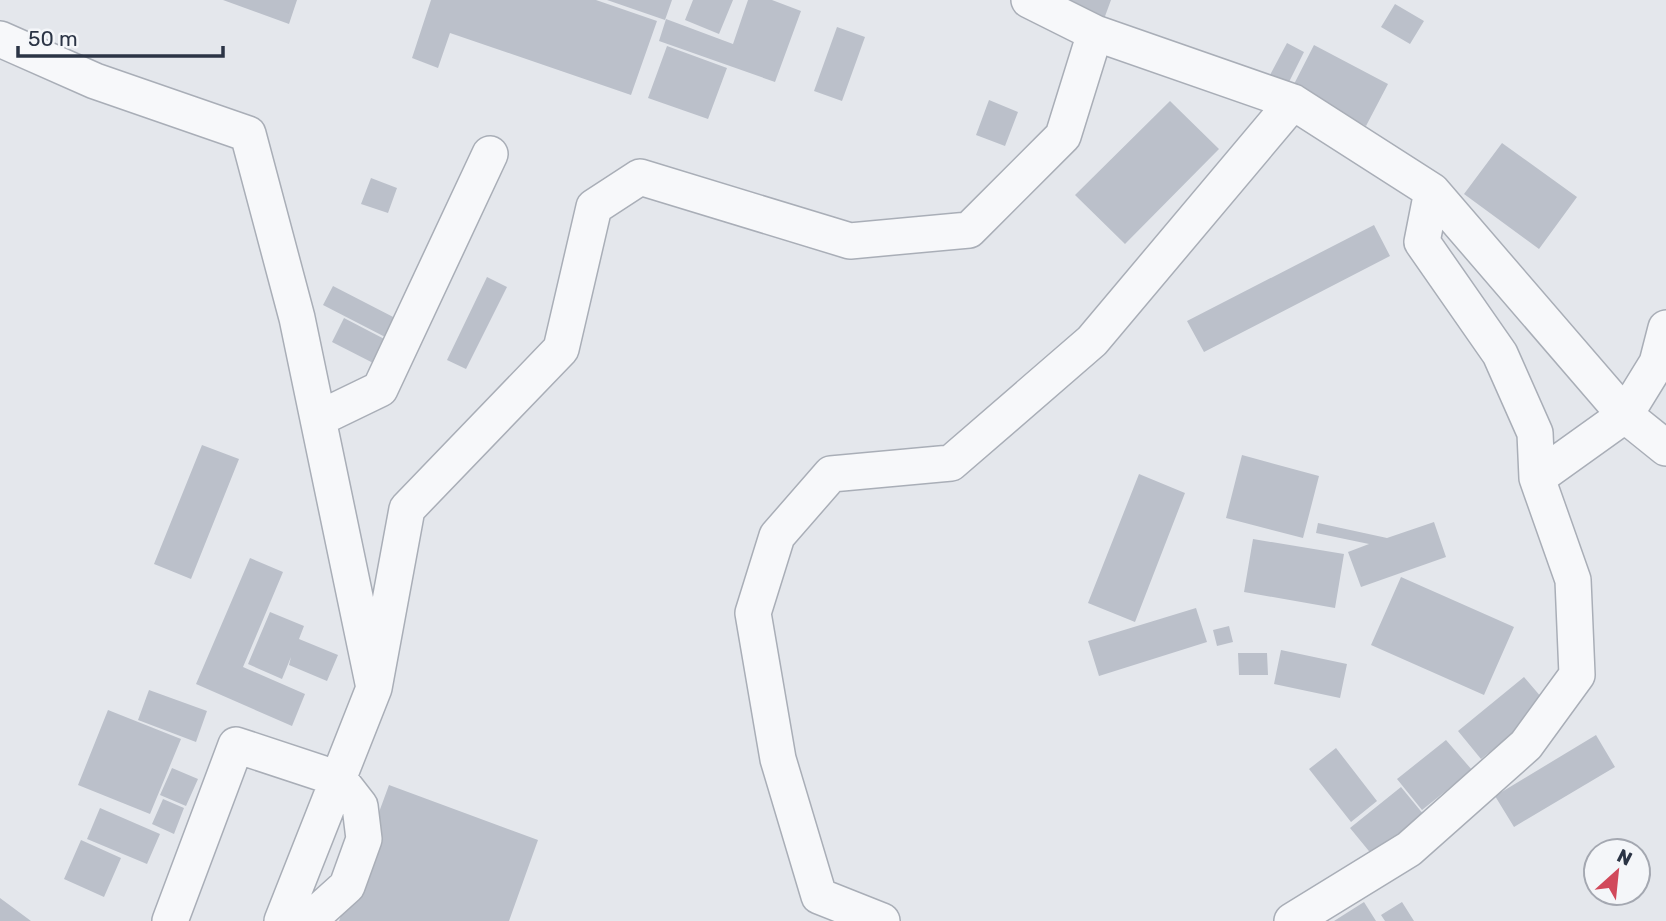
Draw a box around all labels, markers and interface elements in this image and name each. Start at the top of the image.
scale bar [18,14,222,58]
text: 50 m [28,26,78,51]
north arrow [1582,837,1652,907]
text: N [1613,844,1636,871]

